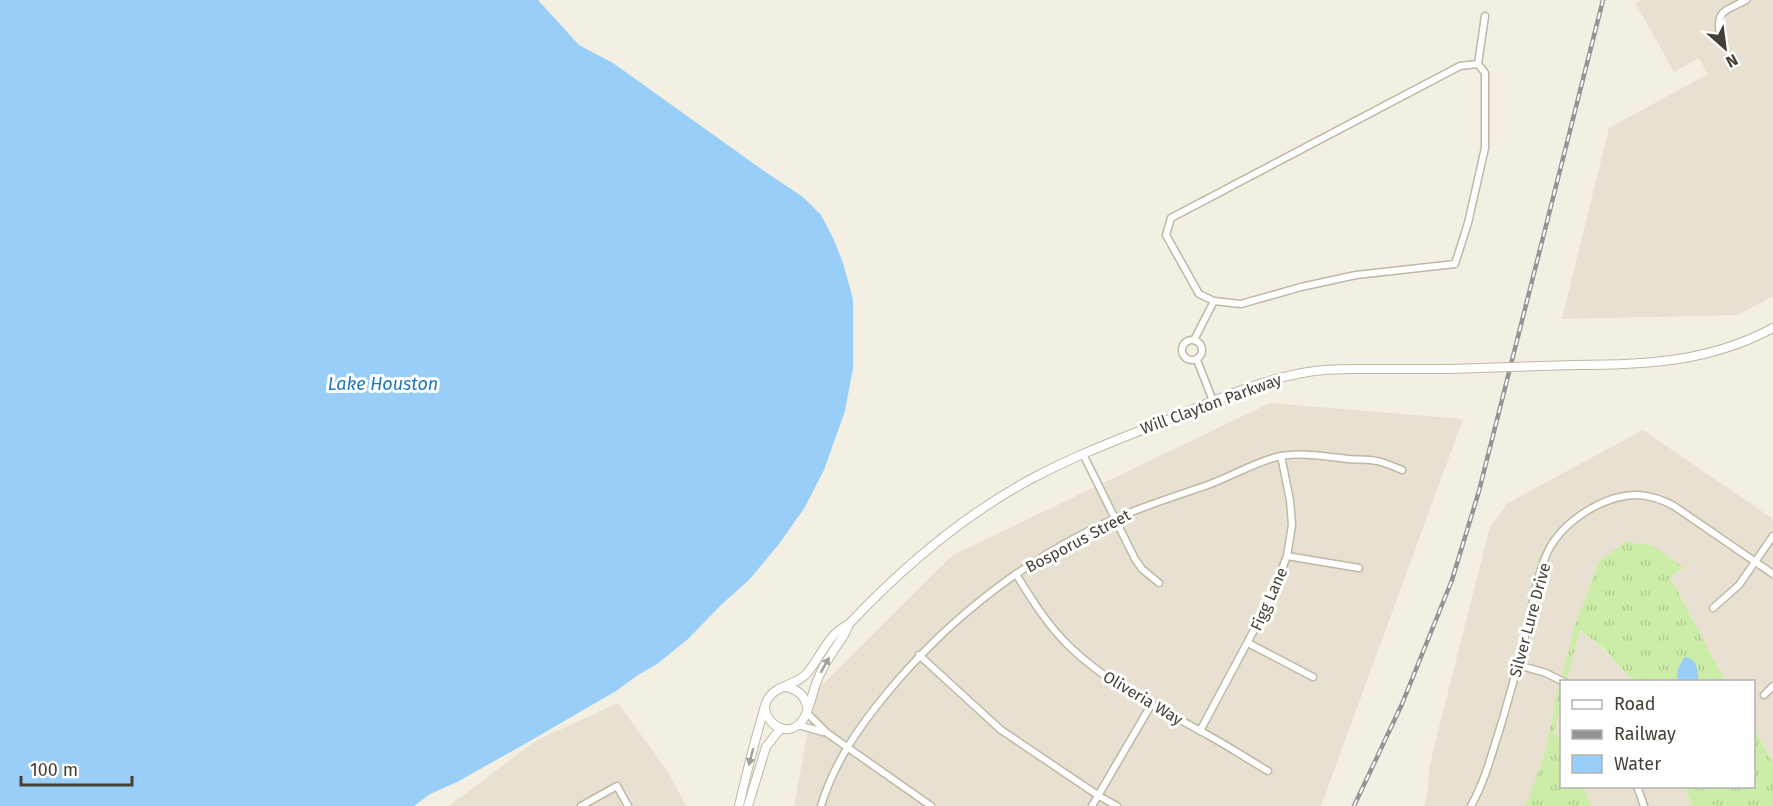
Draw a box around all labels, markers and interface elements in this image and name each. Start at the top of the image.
north arrow [1695,18,1755,78]
text: N [1723,50,1741,72]
street label: Will Clayton Parkway [1138,370,1284,438]
water label: Lake Houston [328,373,438,395]
street label: Bosporus Street [1022,505,1134,577]
street label: Silver Lure Drive [1506,561,1554,679]
street label: Figg Lane [1247,564,1291,634]
one-way arrow [820,656,830,673]
street label: Oliveria Way [1100,667,1186,729]
legend [1560,680,1755,788]
text: Road [1614,693,1656,715]
text: Railway [1614,723,1676,745]
one-way arrow [746,748,755,766]
scale bar [21,749,132,787]
text: Water [1614,753,1661,775]
text: 100 m [30,759,78,781]

